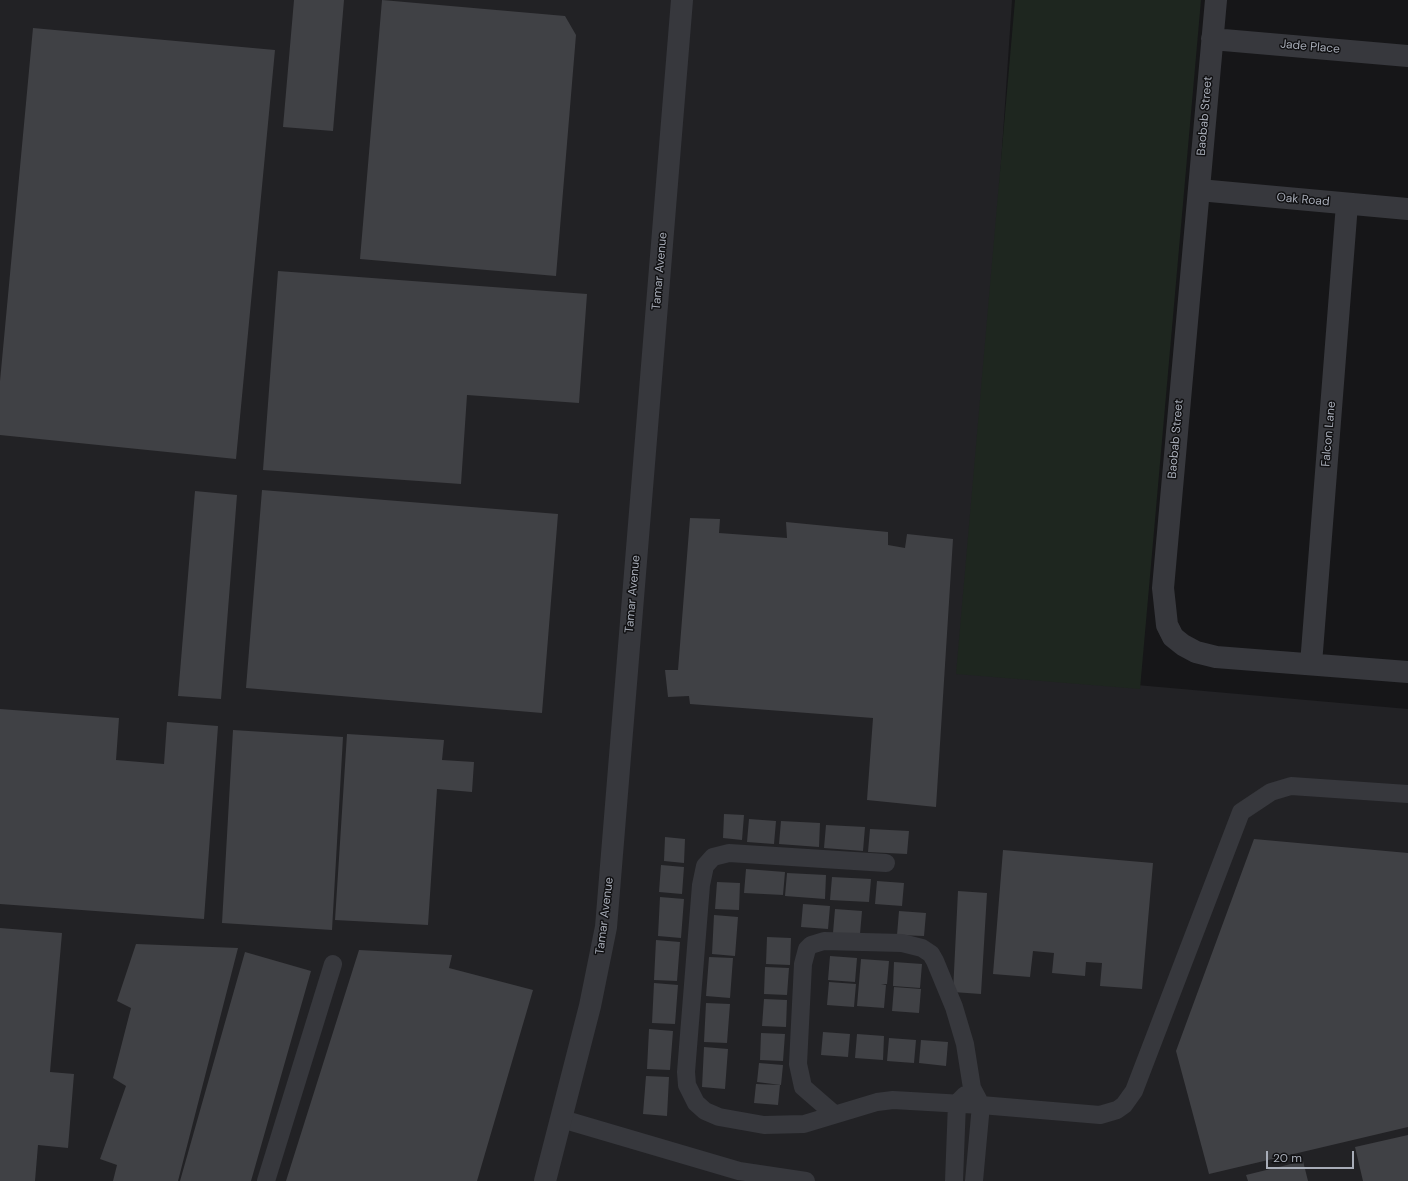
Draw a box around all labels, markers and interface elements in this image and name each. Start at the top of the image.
street label: Jade Place [1280,37,1340,57]
street label: Baobab Street [1194,76,1216,156]
street label: Oak Road [1276,191,1330,209]
street label: Tamar Avenue [649,232,671,310]
street label: Baobab Street [1165,399,1187,479]
street label: Falcon Lane [1319,401,1339,467]
street label: Tamar Avenue [622,555,644,633]
street label: Tamar Avenue [593,876,617,956]
scale bar [1268,1143,1356,1169]
text: 20 m [1273,1150,1302,1166]

